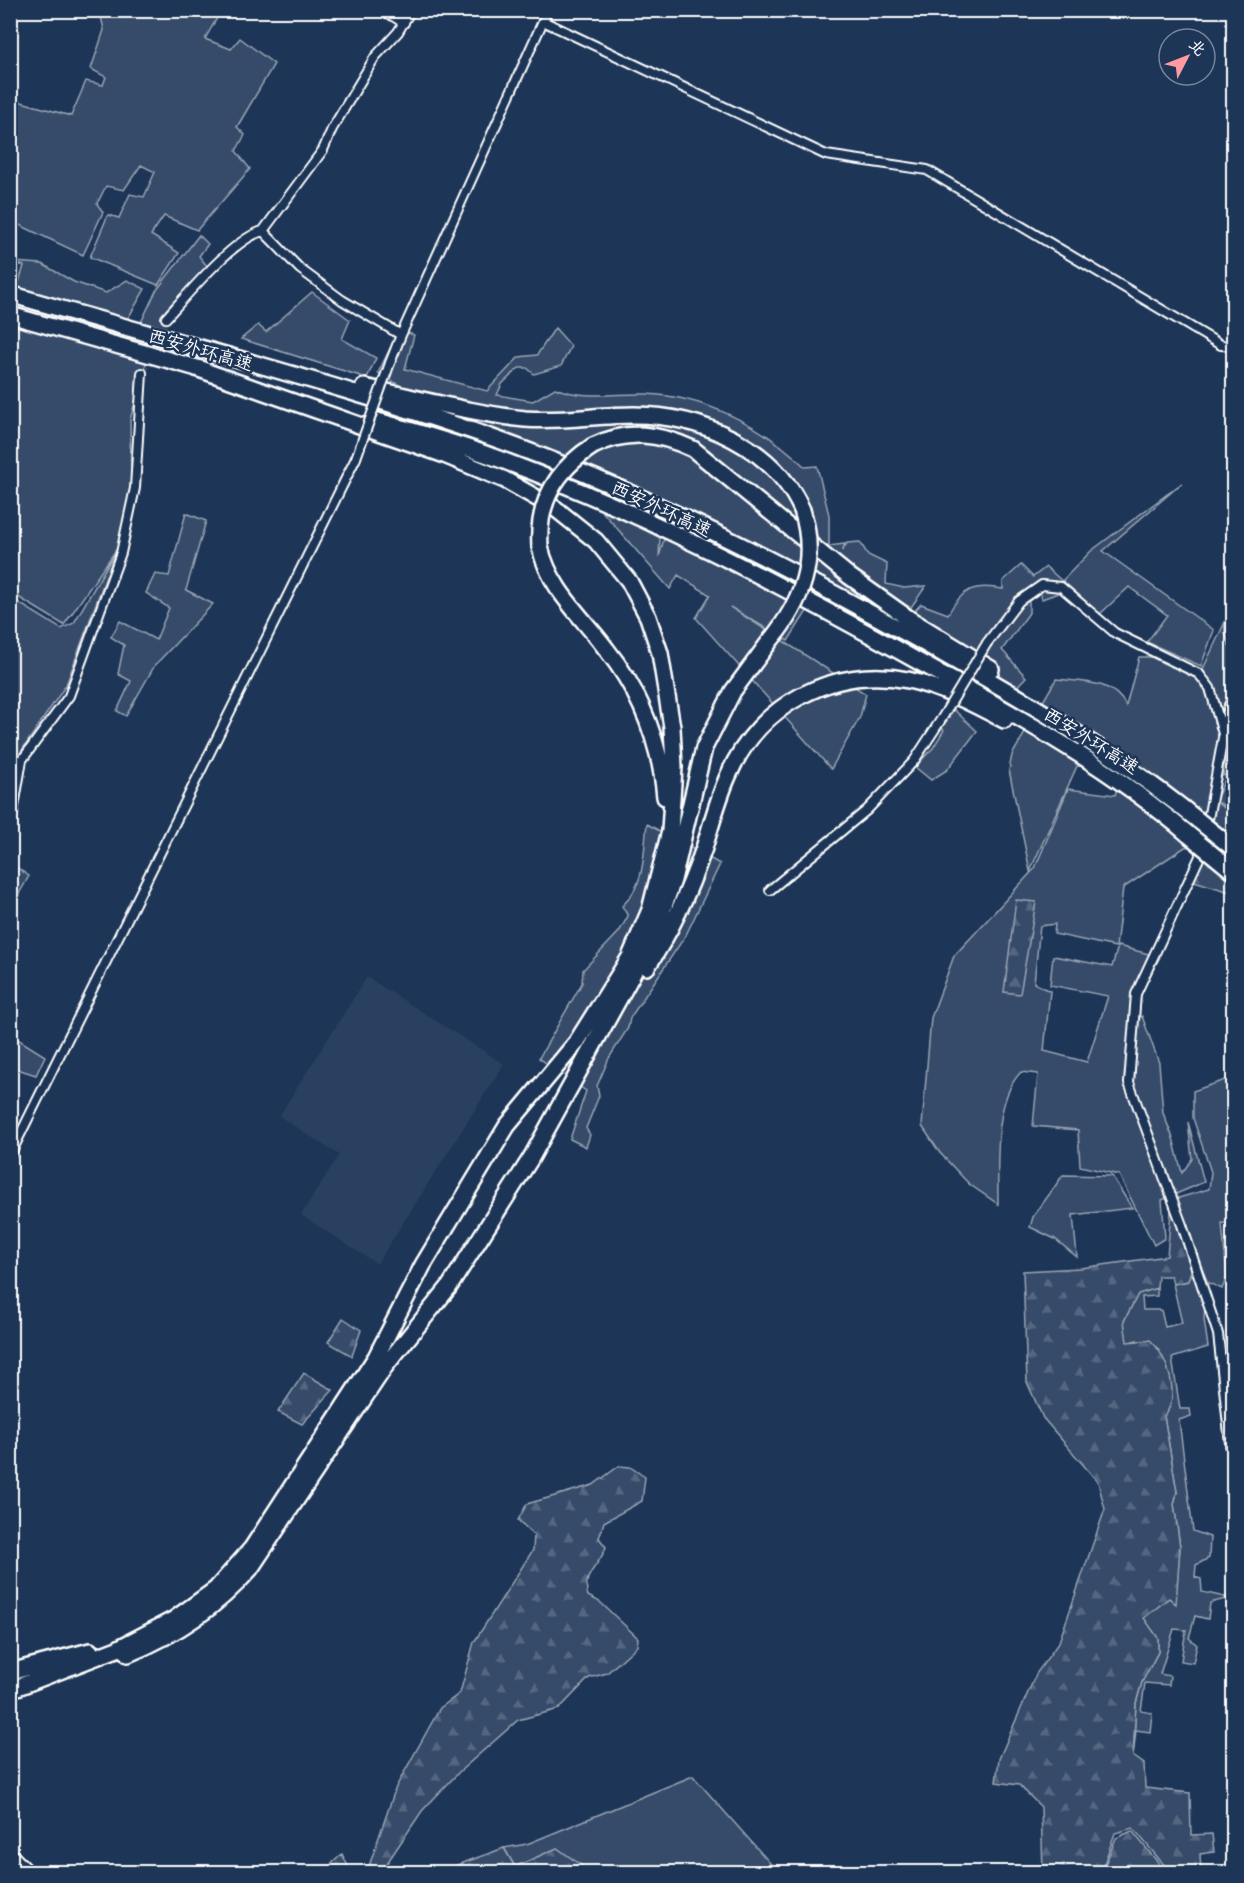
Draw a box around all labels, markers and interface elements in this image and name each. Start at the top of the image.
north arrow [1157,27,1217,87]
text: 北 [1185,34,1212,60]
street label: 西安外环高速 [146,323,256,375]
street label: 西安外环高速 [608,474,716,542]
street label: 西安外环高速 [1040,701,1144,779]

